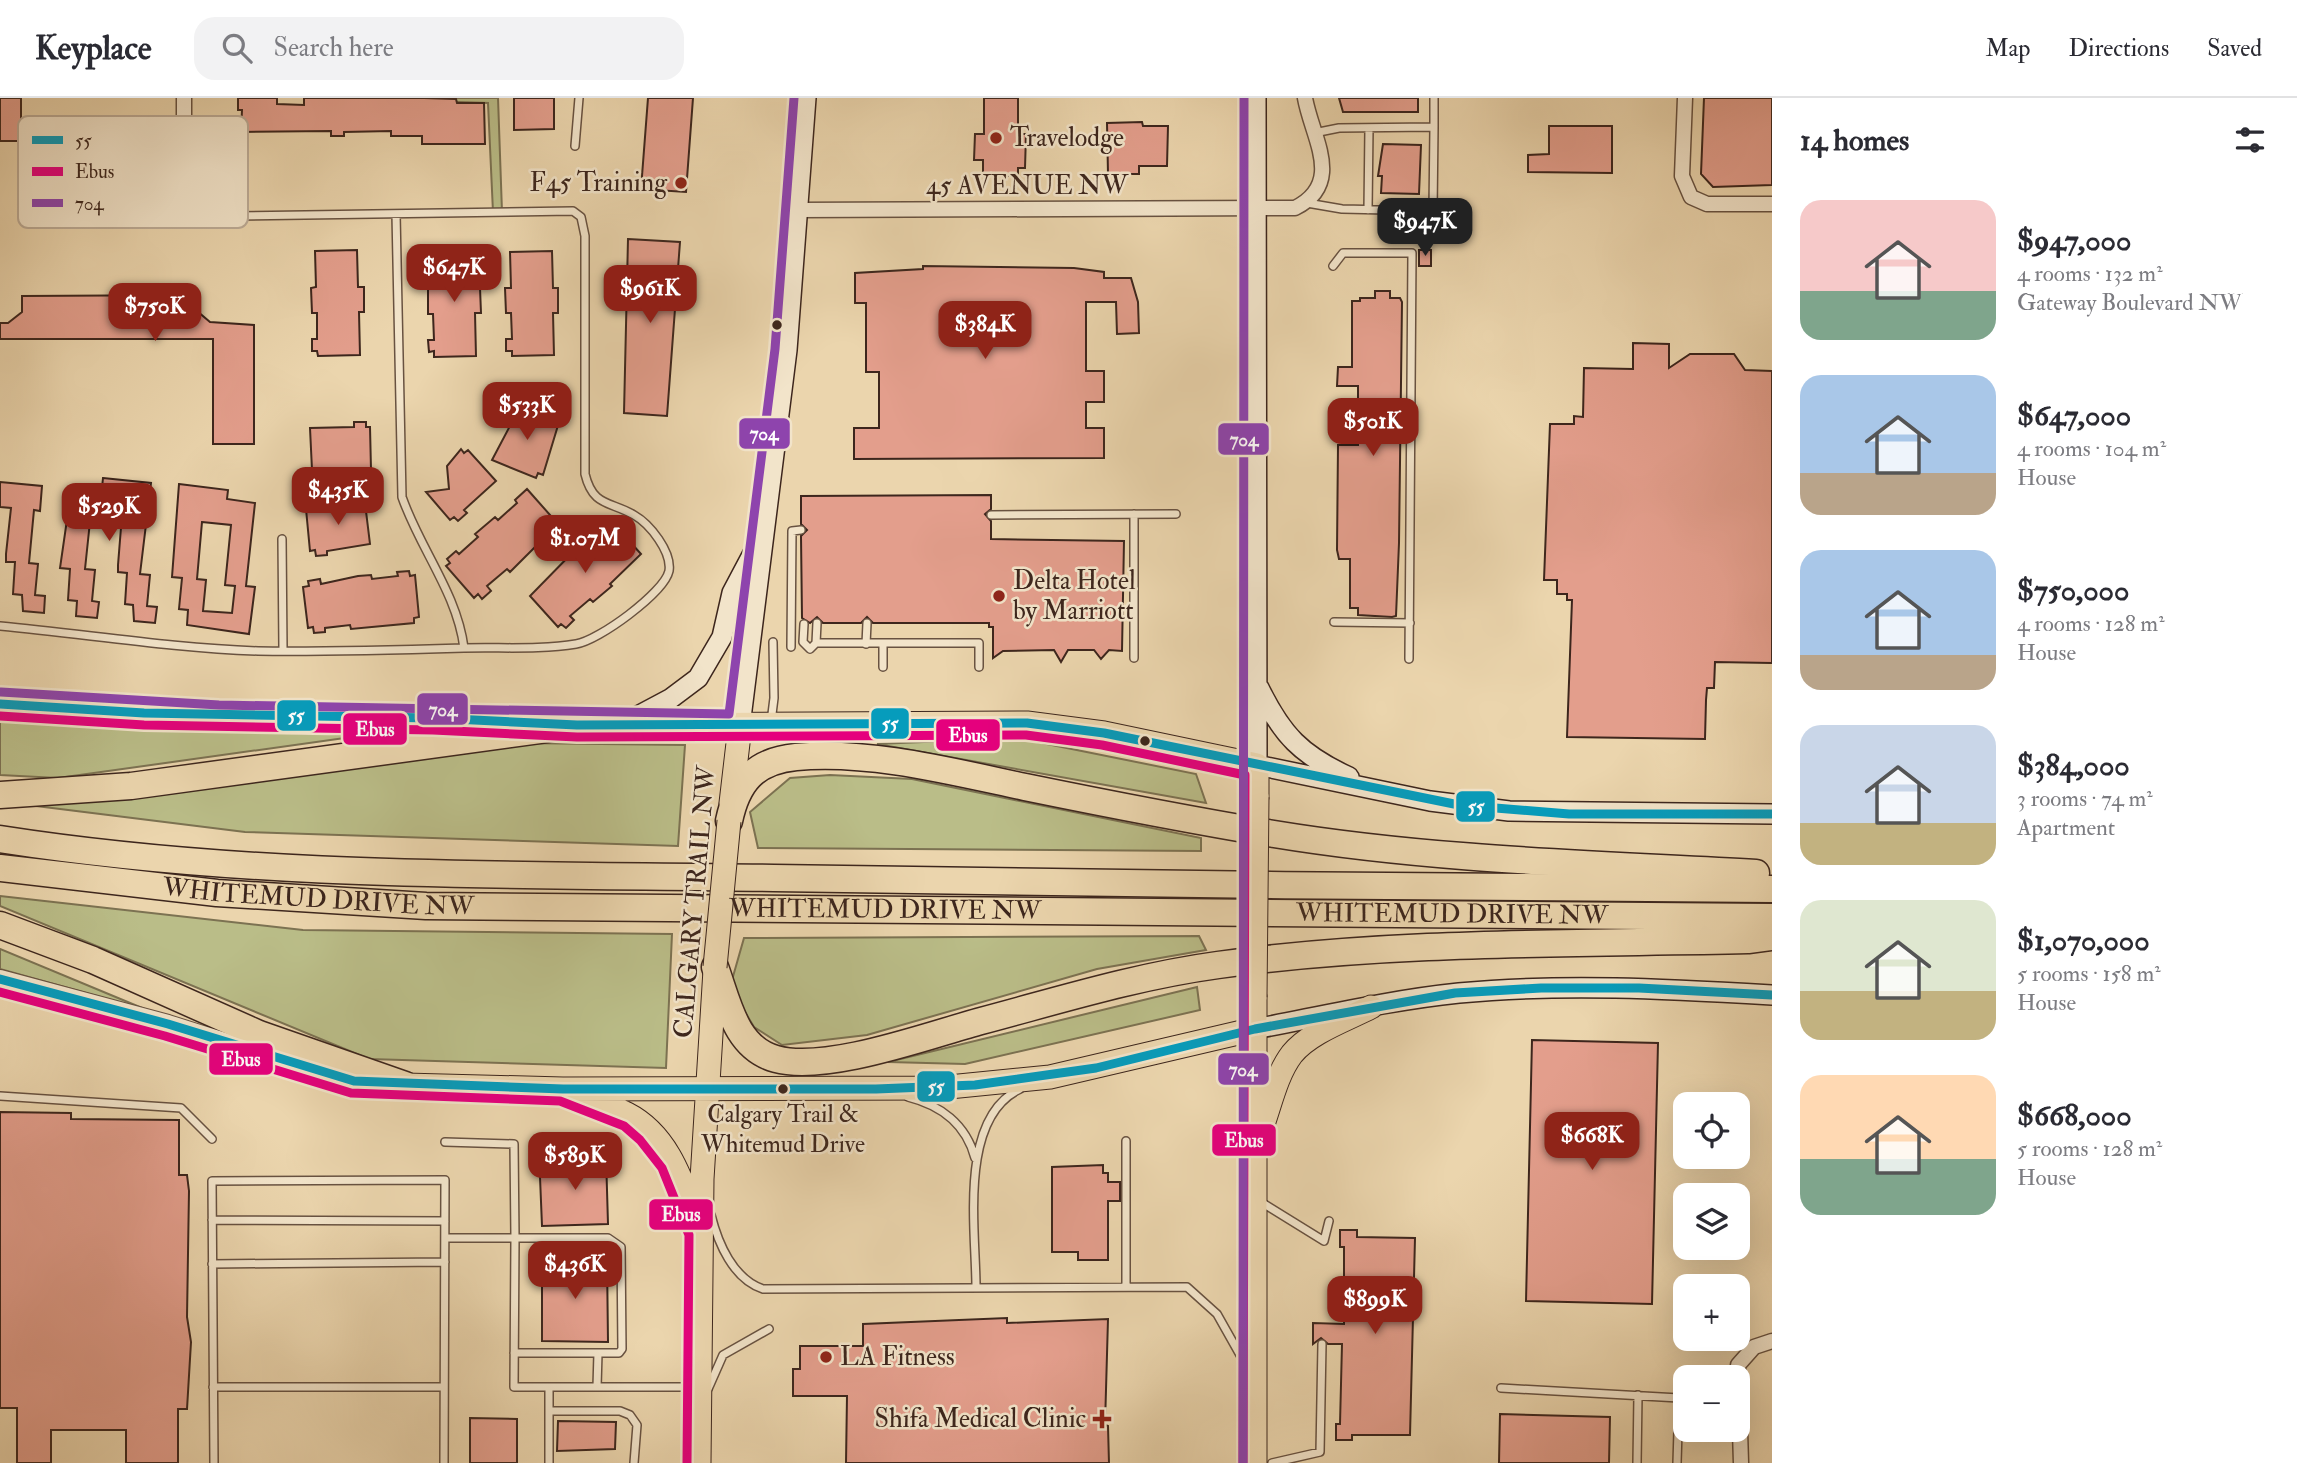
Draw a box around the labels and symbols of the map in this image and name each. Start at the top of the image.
legend [18,116,248,228]
place label: Travelodge [1010,122,1124,154]
text: 55 [75,129,92,153]
marker: Travelodge [988,130,1004,146]
text: Ebus [75,160,114,184]
place label: F45 Training [529,167,668,199]
street label: 45 AVENUE NW [926,170,1130,202]
marker: F45 Training [673,175,689,191]
text: 704 [75,192,104,216]
pin: $947K [1376,198,1474,258]
pin: $647K [405,244,503,304]
pin: $961K [601,266,699,325]
pin: $750K [106,284,204,343]
pin: $384K [936,302,1034,361]
unlabelled marker [770,318,784,332]
pin: $533K [478,382,576,442]
pin: $501K [1324,398,1422,458]
line badge: 704 [738,417,791,450]
text: 704 [750,422,780,446]
line badge: 704 [1217,422,1270,456]
text: 704 [1230,428,1260,452]
pin: $435K [289,468,387,527]
pin: $529K [60,484,158,543]
pin: $1.07M [528,516,642,575]
place label: Delta Hotel by Marriott [1013,565,1136,627]
marker: Delta Hotel by Marriott [991,588,1007,604]
line badge: 704 [416,692,469,726]
text: 704 [429,698,459,722]
line badge: 55 [276,699,317,732]
text: 55 [288,704,305,728]
line badge: 55 [870,707,910,740]
line badge: Ebus [342,712,408,746]
text: 55 [882,712,899,736]
text: Ebus [355,718,395,742]
line badge: Ebus [935,718,1001,752]
text: Ebus [948,724,988,748]
unlabelled marker [1138,734,1152,748]
street label: CALGARY TRAIL NW [667,763,723,1039]
line badge: 55 [1455,790,1496,823]
text: 55 [1468,795,1485,819]
street label: WHITEMUD DRIVE NW [160,871,476,922]
street label: WHITEMUD DRIVE NW [728,892,1043,927]
street label: WHITEMUD DRIVE NW [1295,897,1610,932]
line badge: Ebus [208,1042,274,1076]
text: Ebus [221,1048,261,1072]
line badge: 704 [1217,1052,1270,1086]
text: 704 [1229,1058,1259,1082]
line badge: 55 [916,1070,956,1103]
text: 55 [928,1075,945,1099]
marker: Calgary Trail & Whitemud Drive [776,1082,790,1096]
place label: Calgary Trail & Whitemud Drive [700,1099,865,1160]
pin: $668K [1543,1112,1641,1172]
line badge: Ebus [1211,1123,1277,1157]
text: Ebus [1224,1129,1264,1153]
pin: $589K [526,1132,624,1192]
line badge: Ebus [648,1198,714,1231]
text: Ebus [661,1203,701,1227]
pin: $436K [526,1242,624,1301]
pin: $899K [1326,1276,1424,1336]
place label: LA Fitness [840,1341,955,1373]
marker: LA Fitness [818,1349,834,1365]
place label: Shifa Medical Clinic [875,1403,1086,1435]
marker: Shifa Medical Clinic [1092,1409,1112,1429]

